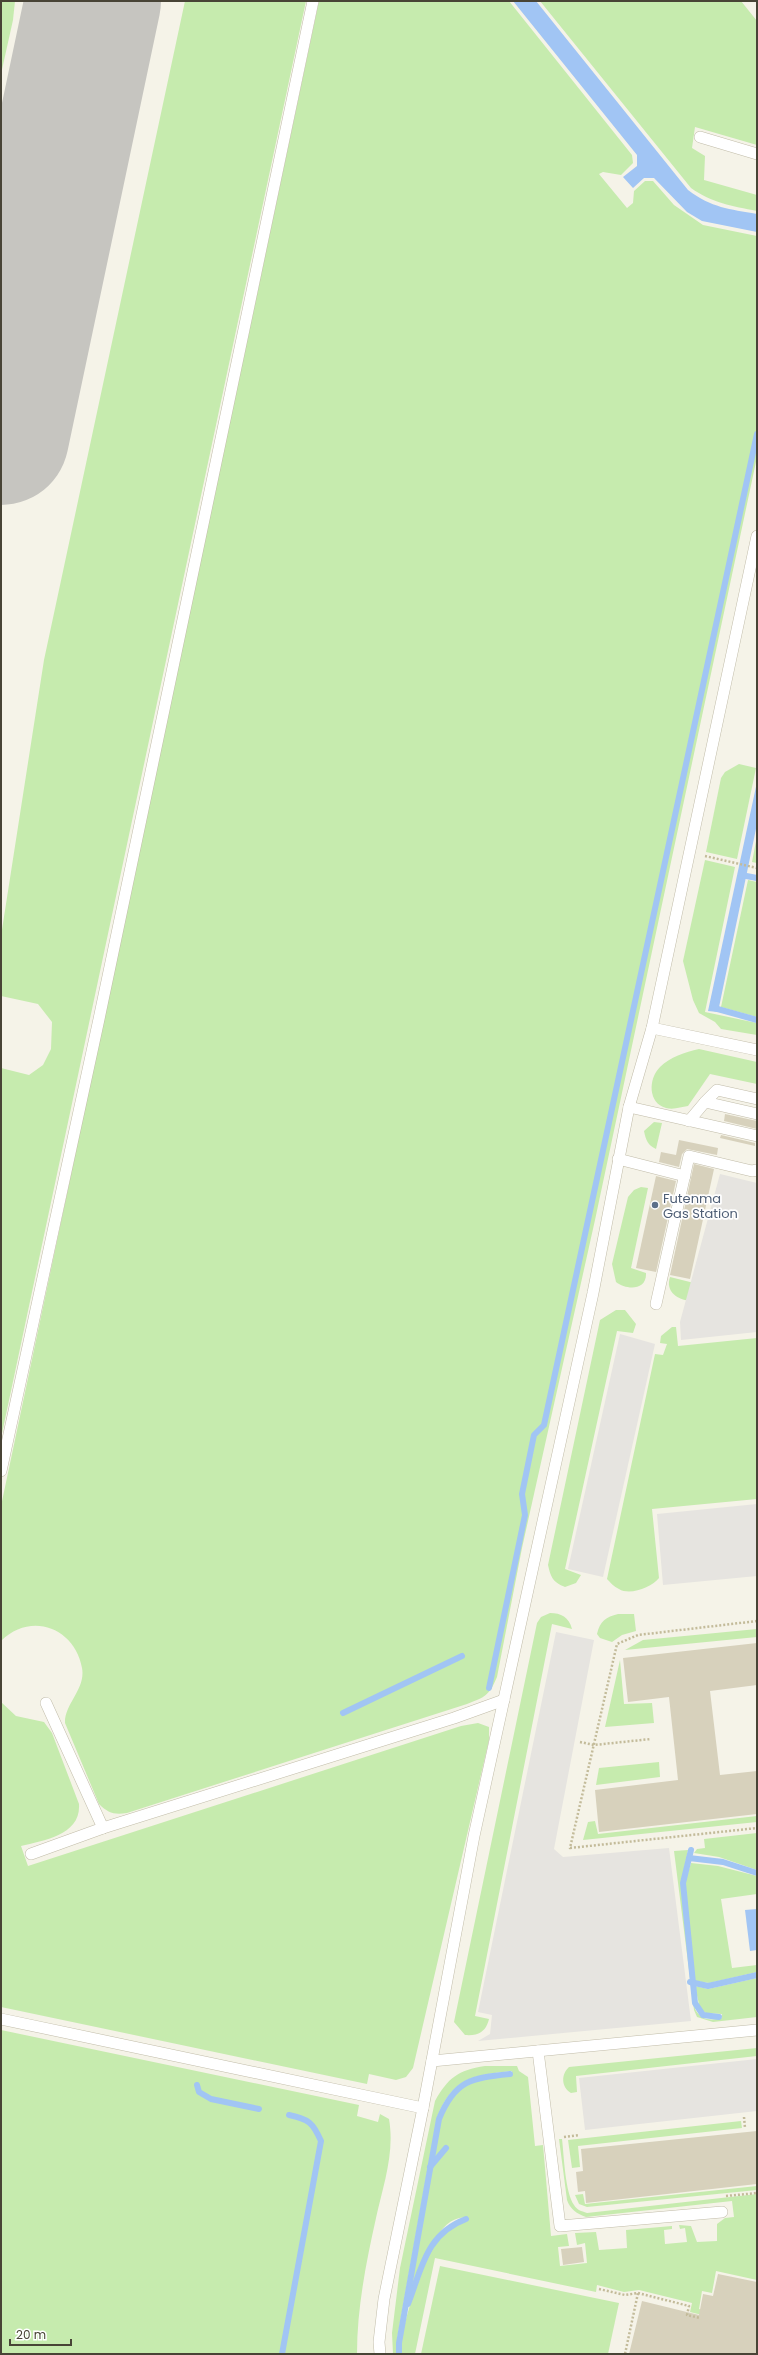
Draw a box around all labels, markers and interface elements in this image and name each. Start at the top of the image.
place label: Futenma Gas Station [663,1189,738,1223]
marker: Futenma Gas Station [650,1200,660,1210]
scale bar [10,2321,71,2347]
text: 20 m [16,2326,46,2343]

